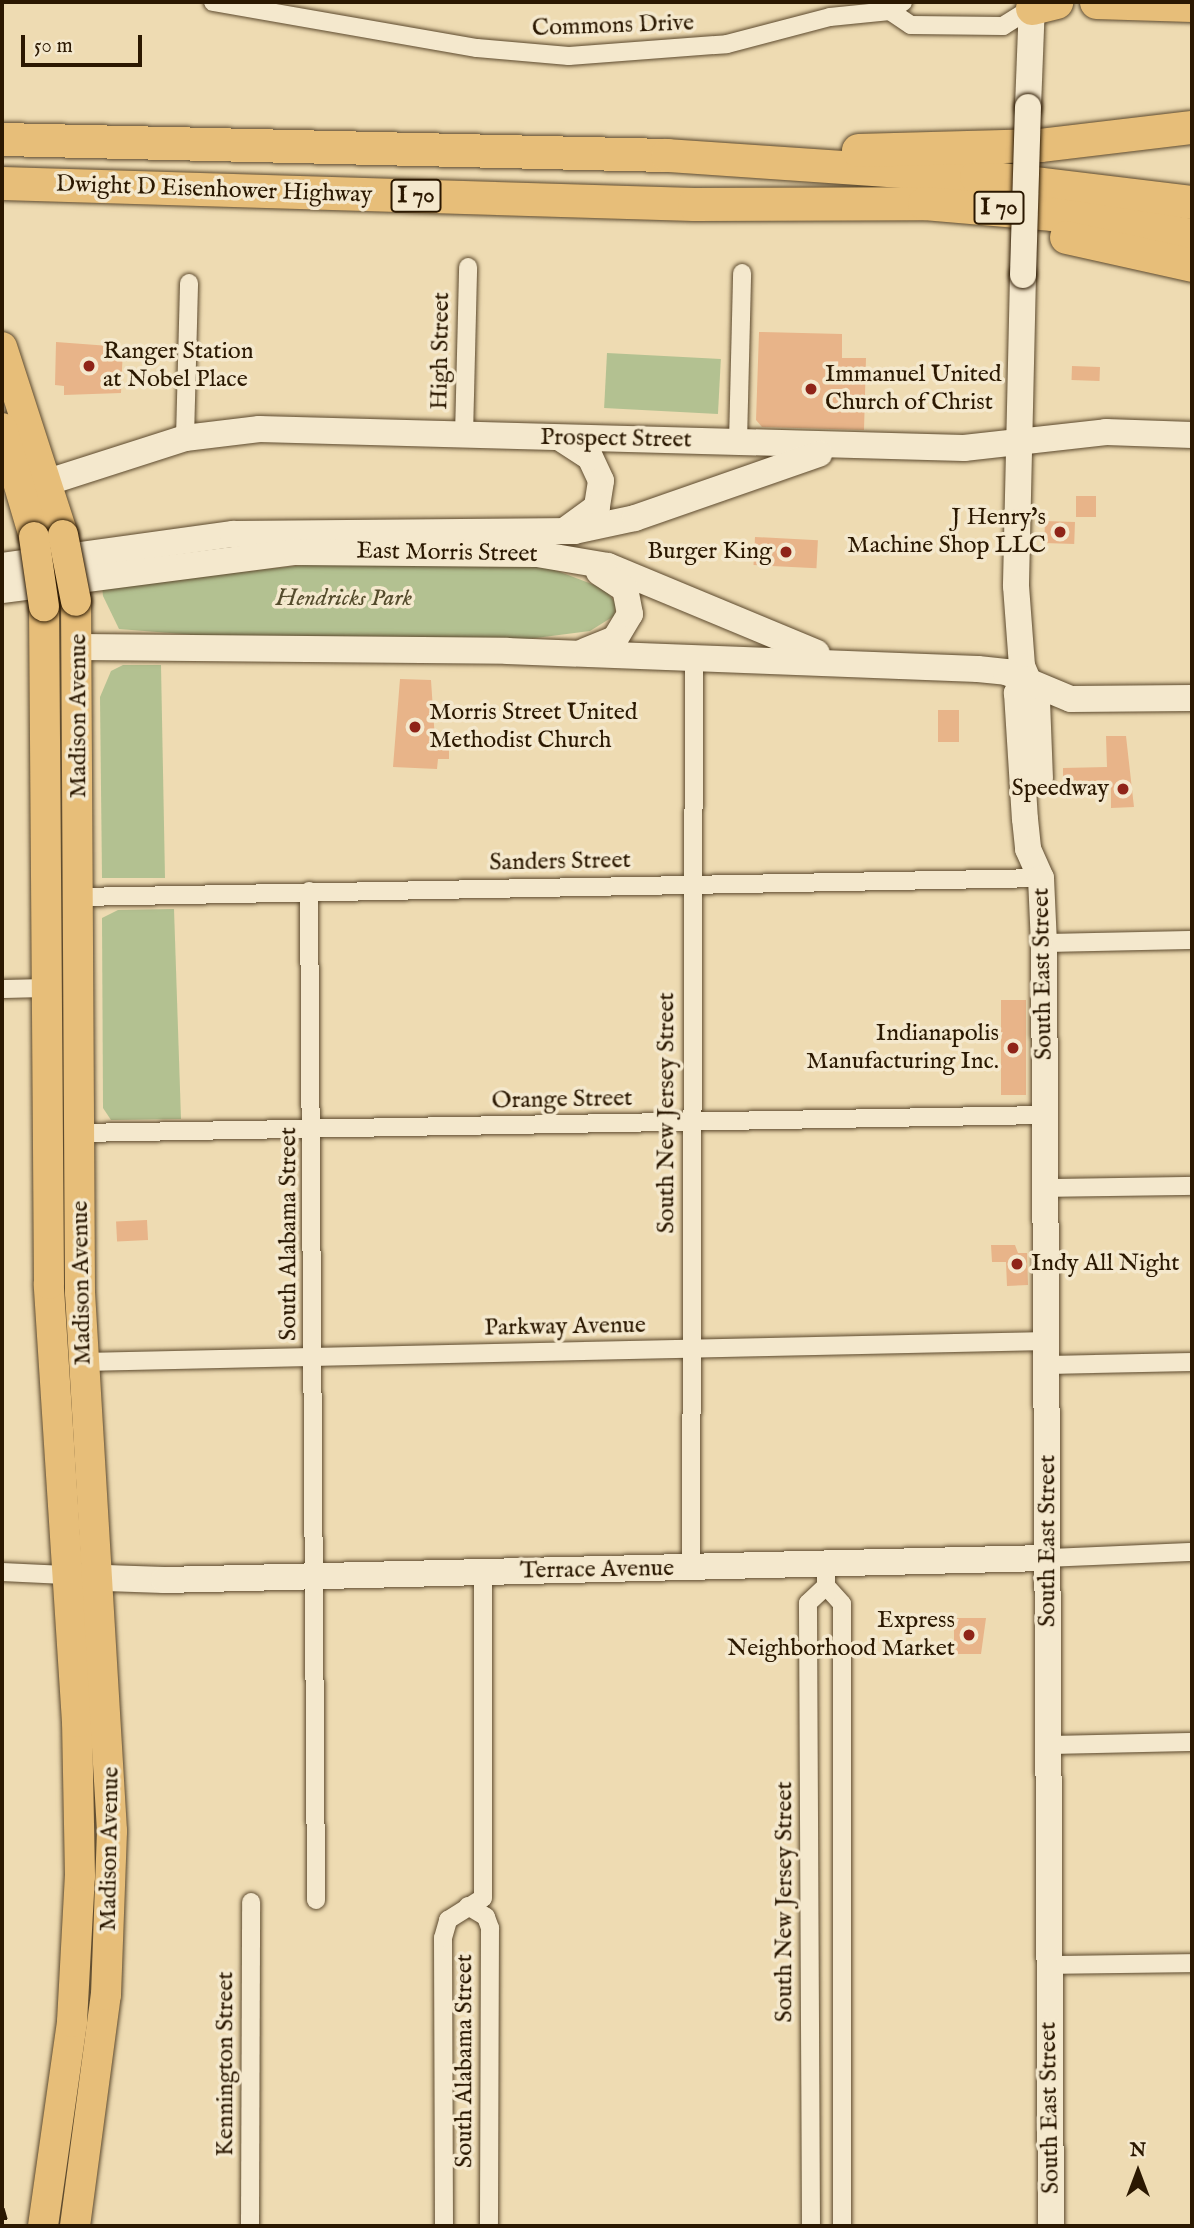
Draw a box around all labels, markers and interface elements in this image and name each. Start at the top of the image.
street label: Commons Drive [531,9,695,43]
scale bar [24,21,145,65]
text: 50 m [34,33,73,60]
street label: Dwight D Eisenhower Highway [55,170,373,210]
road number: I 70 [390,176,442,216]
road number: I 70 [973,188,1025,228]
street label: High Street [426,292,456,410]
place label: Ranger Station at Nobel Place [103,338,253,394]
marker: Ranger Station at Nobel Place [81,358,97,374]
place label: Immanuel United Church of Christ [825,361,1002,417]
marker: Immanuel United Church of Christ [803,381,819,397]
street label: Prospect Street [540,423,692,455]
place label: J Henry's Machine Shop LLC [847,504,1046,560]
marker: J Henry's Machine Shop LLC [1052,524,1068,540]
street label: East Morris Street [356,537,538,569]
place label: Burger King [647,538,772,566]
marker: Burger King [778,544,794,560]
park label: Hendricks Park [276,585,412,613]
street label: Madison Avenue [65,634,93,798]
place label: Morris Street United Methodist Church [429,699,638,755]
marker: Morris Street United Methodist Church [407,719,423,735]
place label: Speedway [1011,775,1109,803]
marker: Speedway [1115,781,1131,797]
street label: Sanders Street [489,846,631,878]
street label: South East Street [1027,888,1059,1060]
street label: South New Jersey Street [653,992,681,1234]
place label: Indianapolis Manufacturing Inc. [806,1020,999,1076]
marker: Indianapolis Manufacturing Inc. [1005,1040,1021,1056]
street label: Orange Street [491,1084,633,1116]
street label: South Alabama Street [275,1127,303,1341]
street label: Madison Avenue [66,1200,98,1366]
place label: Indy All Night [1031,1250,1179,1278]
marker: Indy All Night [1009,1256,1025,1272]
street label: Parkway Avenue [484,1311,646,1343]
street label: South East Street [1034,1455,1062,1627]
street label: Terrace Avenue [520,1554,674,1586]
place label: Express Neighborhood Market [727,1607,955,1663]
marker: Express Neighborhood Market [961,1627,977,1643]
street label: Madison Avenue [94,1766,126,1932]
street label: South New Jersey Street [771,1781,799,2023]
street label: South Alabama Street [451,1954,479,2168]
street label: Kennington Street [212,1972,240,2156]
street label: South East Street [1034,2022,1066,2194]
north arrow [1103,2137,1173,2207]
text: N [1130,2139,1146,2163]

